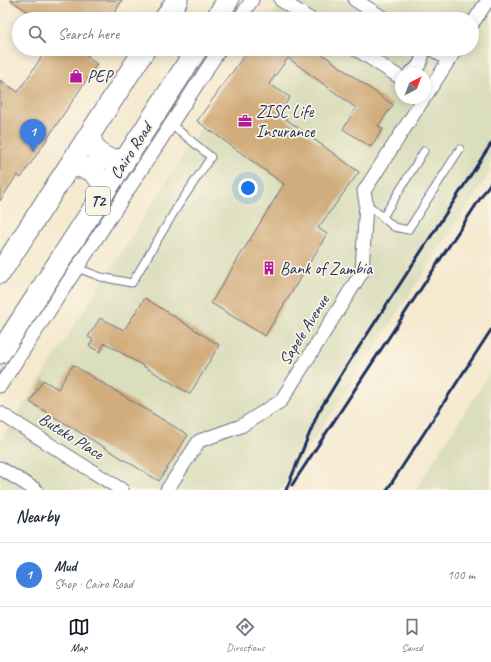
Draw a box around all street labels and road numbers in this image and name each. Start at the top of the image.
street label: Cairo Road [105,116,159,183]
road number: T2 [86,187,110,215]
street label: Sapele Avenue [274,290,335,369]
street label: Buteko Place [35,408,108,465]

